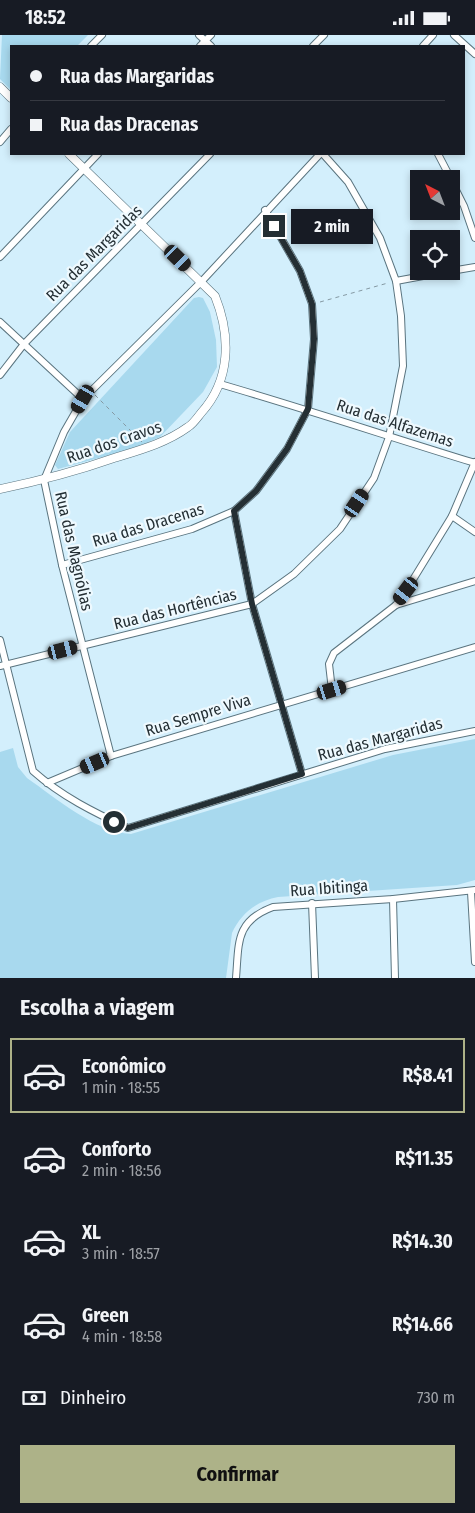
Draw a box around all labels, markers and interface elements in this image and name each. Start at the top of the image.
text: 18:52 [25,6,65,29]
text: Rua das Margaridas [60,65,214,88]
text: Rua das Dracenas [60,113,198,136]
north arrow [410,170,460,220]
map controls [410,170,460,280]
street label: Rua das Margaridas [42,201,146,305]
callout: 2 min [292,209,374,243]
route end [263,215,285,237]
text: 2 min [314,217,350,236]
button: locate [410,230,460,280]
car [161,242,194,274]
car [69,382,96,416]
street label: Rua das Alfazemas [334,395,456,451]
street label: Rua dos Cravos [64,417,164,467]
car [342,486,371,520]
street label: Rua das Magnólias [51,490,97,613]
street label: Rua das Dracenas [90,499,206,551]
car [390,575,421,607]
street label: Rua das Hortências [112,584,239,633]
car [46,639,79,661]
car [315,678,348,702]
street label: Rua Sempre Viva [143,690,253,740]
street label: Rua das Margaridas [316,713,444,765]
car [78,750,111,776]
route start [103,811,125,833]
street label: Rua Ibitinga [289,876,369,900]
text: Escolha a viagem [20,994,175,1021]
icon: car [22,1053,67,1098]
text: Econômico [82,1055,166,1078]
text: R$8.41 [403,1064,453,1087]
text: 1 min · 18:55 [82,1078,160,1097]
icon: car [22,1136,67,1181]
text: Conforto [82,1138,151,1161]
text: R$11.35 [395,1147,453,1170]
text: 2 min · 18:56 [82,1161,161,1180]
icon: car [22,1219,67,1264]
text: XL [82,1221,101,1244]
text: R$14.30 [392,1230,453,1253]
text: 3 min · 18:57 [82,1244,160,1263]
icon: car [22,1302,67,1347]
text: Green [82,1304,129,1327]
text: R$14.66 [392,1313,453,1336]
text: 4 min · 18:58 [82,1327,162,1346]
icon: cash [20,1384,48,1412]
text: Dinheiro [60,1386,126,1409]
text: 730 m [417,1388,455,1407]
button: Confirmar [20,1445,455,1503]

